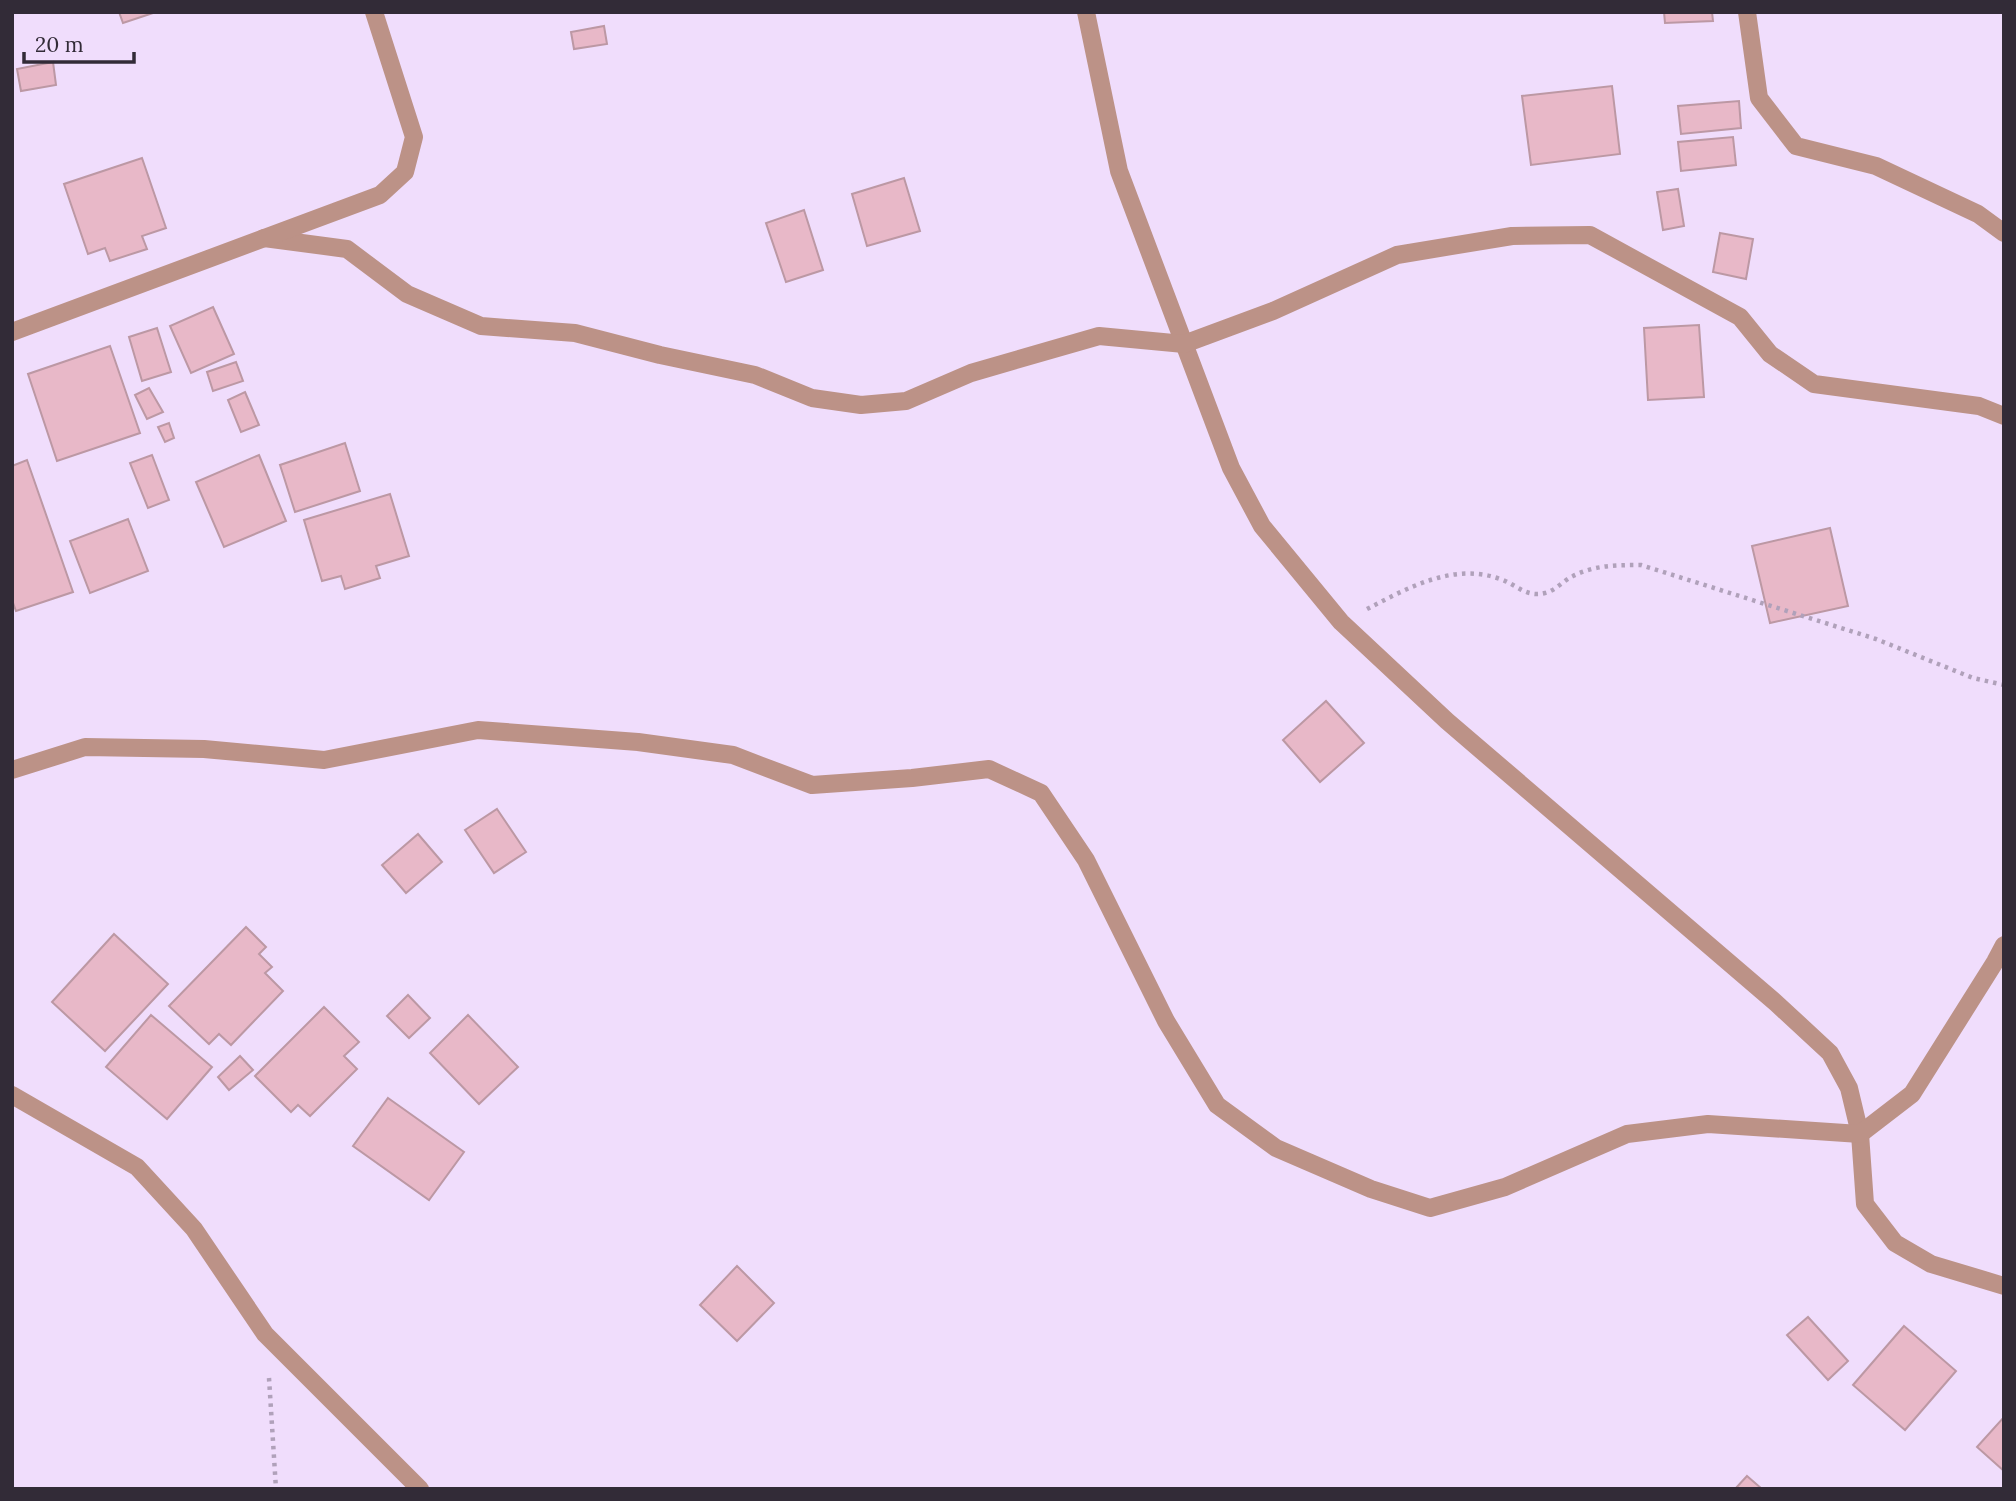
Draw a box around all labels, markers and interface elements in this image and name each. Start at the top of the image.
scale bar [24,21,135,65]
text: 20 m [35,31,84,58]

